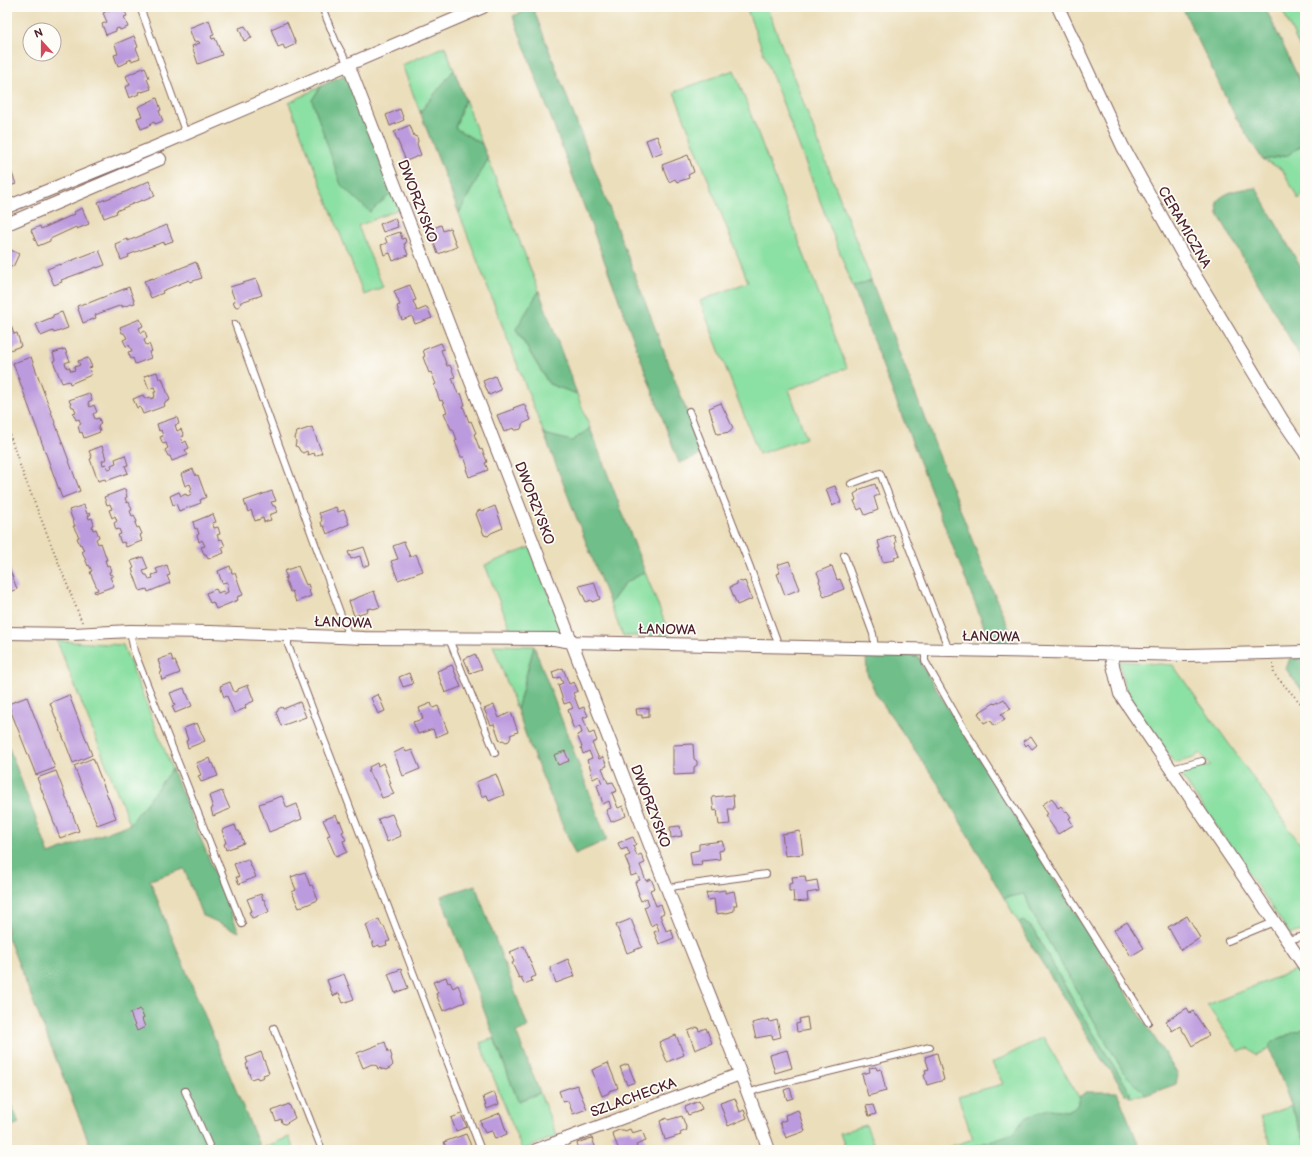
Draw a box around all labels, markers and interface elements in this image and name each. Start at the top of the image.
north arrow [22,22,62,62]
text: N [32,26,45,41]
street label: DWORZYSKO [394,157,441,245]
street label: CERAMICZNA [1154,183,1215,272]
street label: DWORZYSKO [511,459,558,547]
street label: ŁANOWA [314,613,373,632]
street label: ŁANOWA [638,620,696,639]
street label: ŁANOWA [962,627,1020,646]
street label: DWORZYSKO [627,762,674,850]
street label: SZLACHECKA [588,1074,679,1121]

